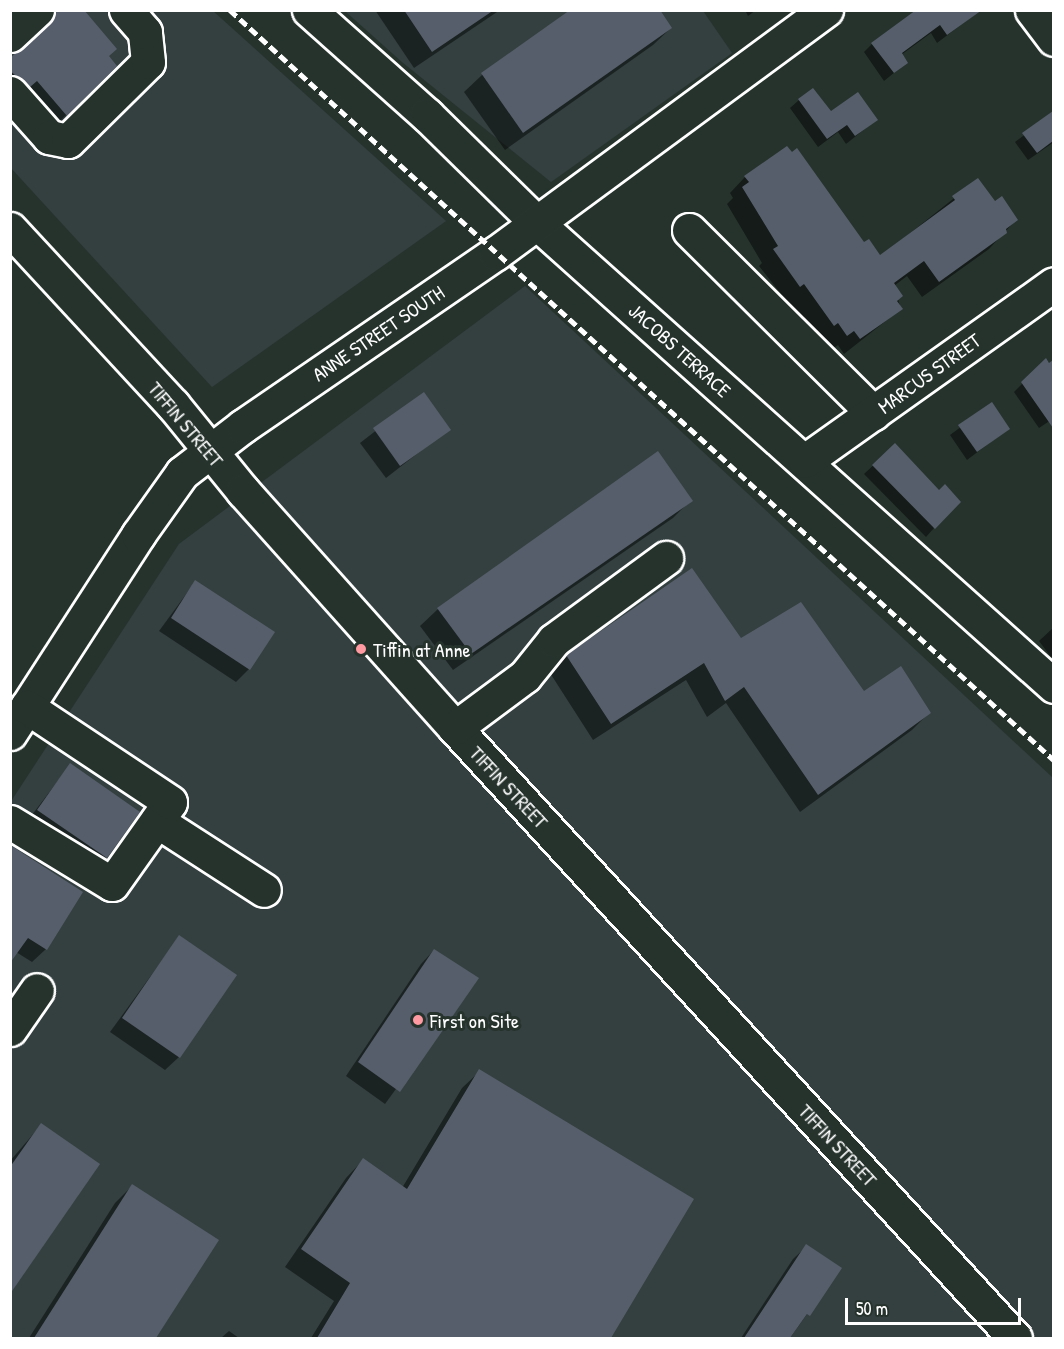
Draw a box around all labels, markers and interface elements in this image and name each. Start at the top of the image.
street label: ANNE STREET SOUTH [308,280,448,386]
street label: JACOBS TERRACE [624,298,736,402]
street label: MARCUS STREET [873,328,985,418]
street label: TIFFIN STREET [143,377,229,471]
place label: Tiffin at Anne [373,637,471,661]
marker: Tiffin at Anne [354,642,368,656]
street label: TIFFIN STREET [465,741,553,833]
place label: First on Site [430,1008,519,1032]
marker: First on Site [411,1013,425,1027]
street label: TIFFIN STREET [794,1099,882,1191]
scale bar [848,1286,1024,1324]
text: 50 m [856,1296,888,1321]

